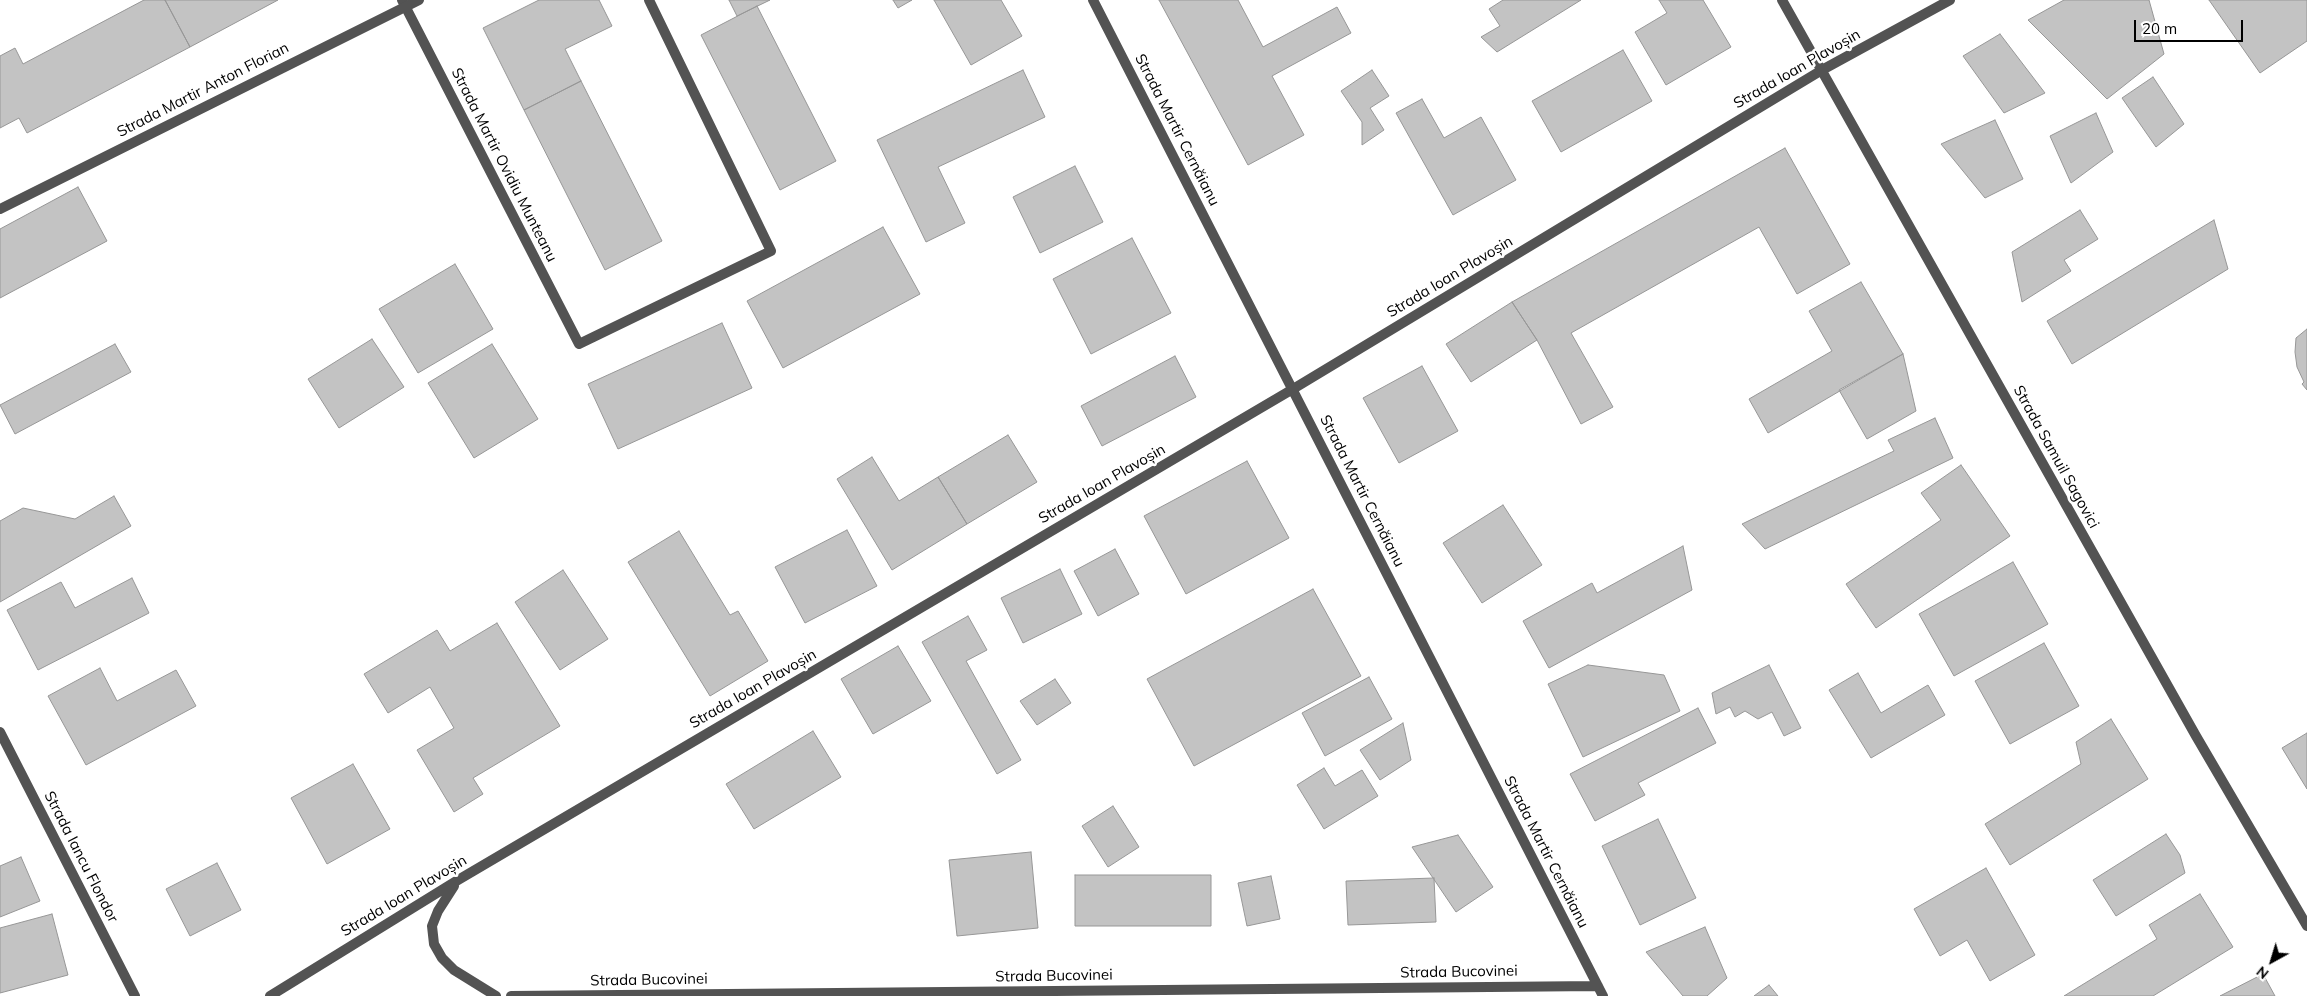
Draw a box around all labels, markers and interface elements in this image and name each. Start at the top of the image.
scale bar [2137,10,2246,42]
text: 20 m [2142,19,2177,38]
street label: Strada Ioan Plavoșin [1730,25,1864,113]
street label: Strada Martir Anton Florian [114,39,292,141]
street label: Strada Martir Cernăianu [1131,51,1223,209]
street label: Strada Martir Ovidiu Munteanu [447,65,561,265]
street label: Strada Ioan Plavoșin [1384,232,1516,322]
street label: Strada Samuil Sagovici [2009,382,2103,532]
street label: Strada Martir Cernăianu [1316,412,1408,570]
street label: Strada Ioan Plavoșin [1035,440,1169,528]
street label: Strada Ioan Plavoșin [686,645,820,733]
street label: Strada Martir Cernăianu [1500,773,1592,931]
street label: Strada Iancu Flondor [40,788,122,926]
street label: Strada Ioan Plavoșin [338,851,470,941]
north arrow [2247,936,2297,986]
street label: Strada Bucovinei [1400,962,1518,982]
text: N [2253,962,2272,983]
street label: Strada Bucovinei [995,966,1113,986]
street label: Strada Bucovinei [590,970,708,990]

